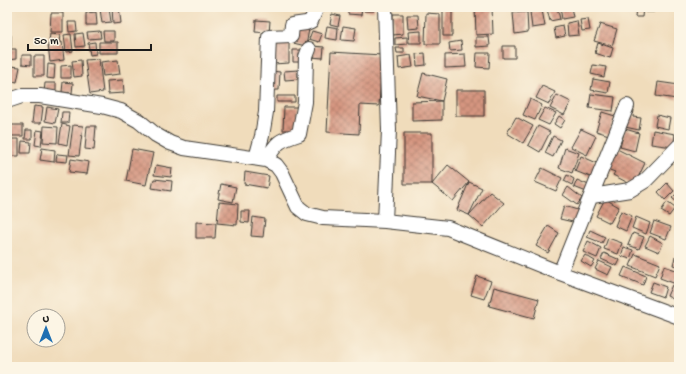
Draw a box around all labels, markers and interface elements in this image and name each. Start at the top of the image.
scale bar [28,26,151,52]
text: 50 m [34,35,59,49]
north arrow [26,308,66,348]
text: U [43,314,50,326]

